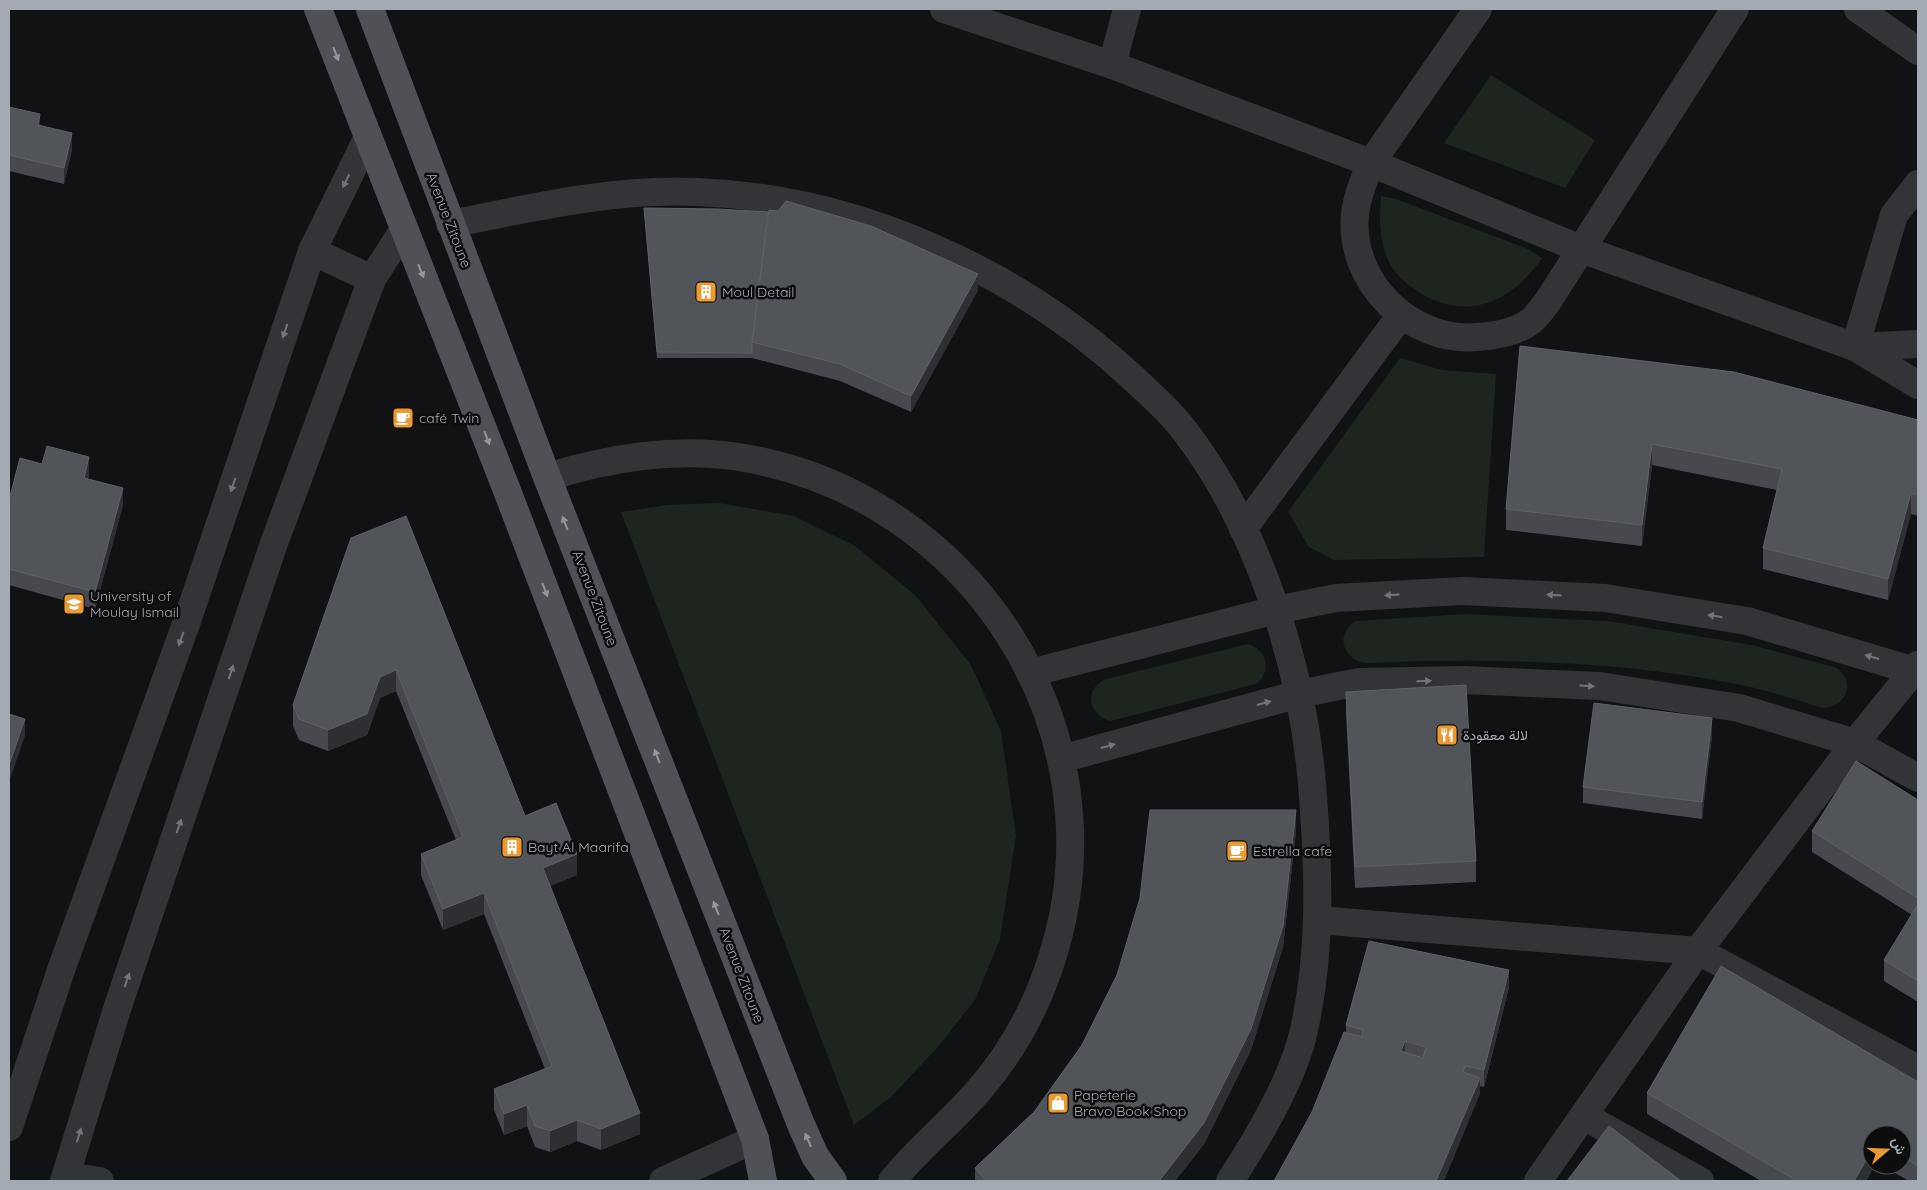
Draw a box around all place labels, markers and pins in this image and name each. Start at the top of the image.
building icon: Moul Detail [694,280,718,304]
place label: Moul Detail [722,283,795,301]
cafe icon: café Twin [391,406,415,430]
place label: café Twin [419,409,479,427]
place label: University of Moulay Ismail [90,587,179,621]
school or university icon: University of Moulay Ismail [62,592,86,616]
restaurant icon: لالة معقودة [1435,723,1459,747]
place label: لالة معقودة [1463,726,1528,744]
building icon: Bayt Al Maarifa [500,835,524,859]
place label: Bayt Al Maarifa [528,838,629,856]
cafe icon: Estrella cafe [1225,839,1249,863]
place label: Estrella cafe [1253,842,1332,860]
place label: Papeterie Bravo Book Shop [1074,1086,1186,1120]
shop icon: Papeterie Bravo Book Shop [1046,1091,1070,1115]

